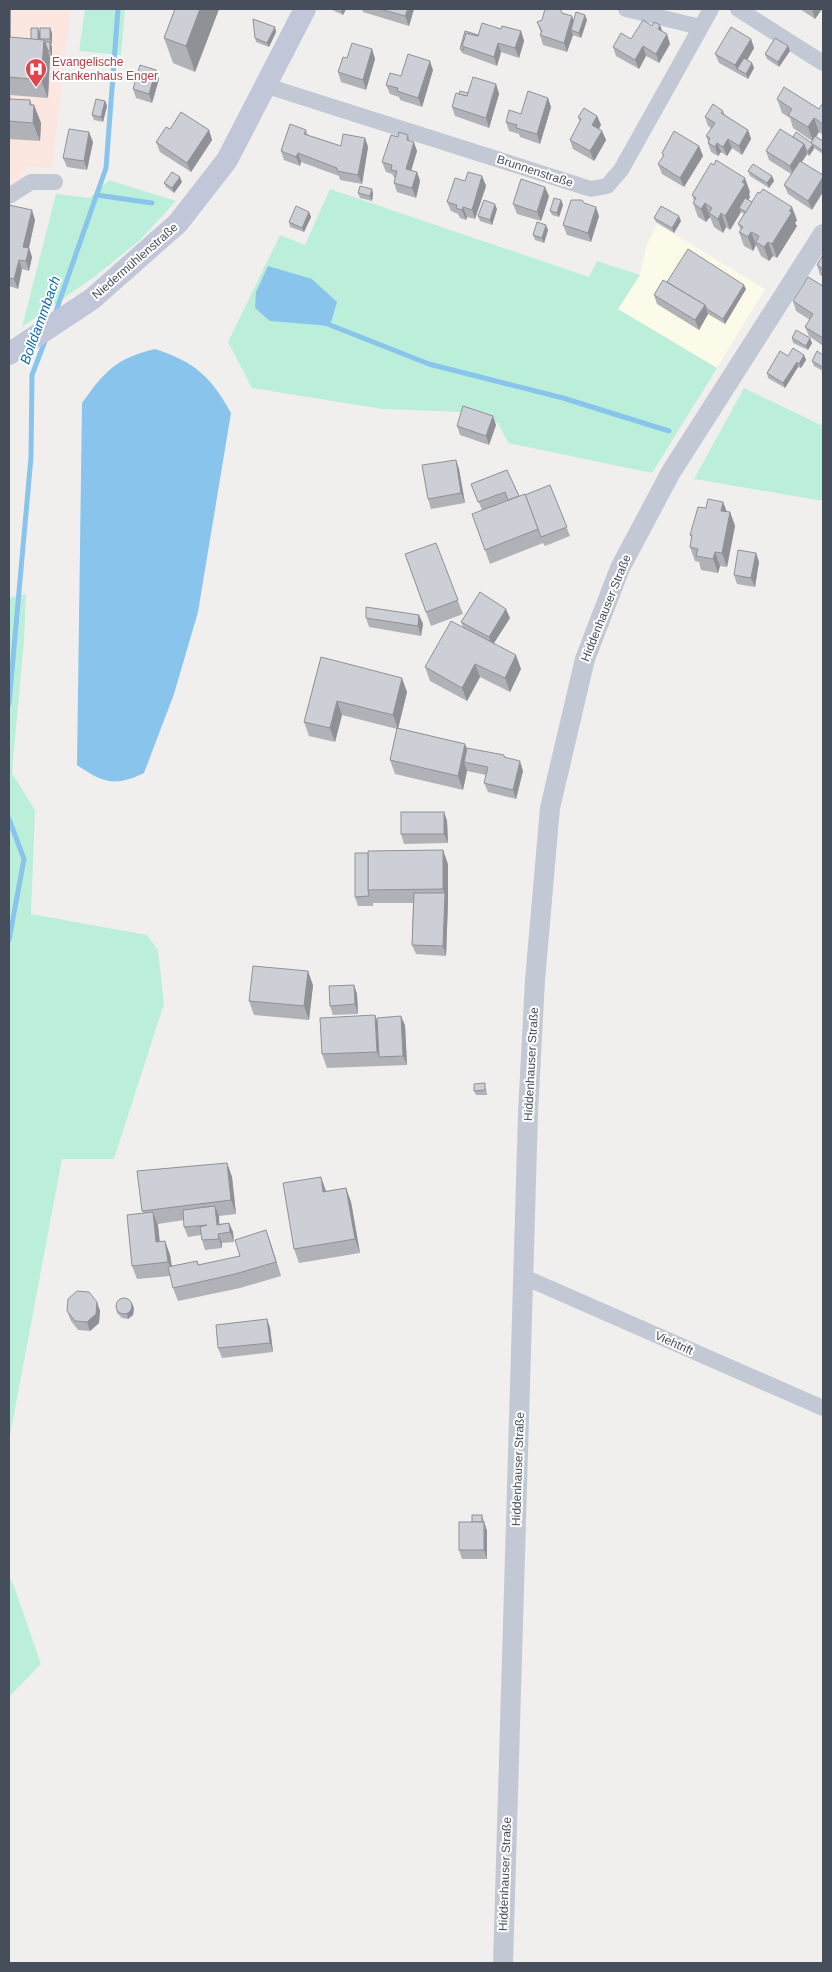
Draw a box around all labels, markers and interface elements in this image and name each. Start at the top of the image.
place label: Evangelische Krankenhaus Enger [52,55,158,83]
hospital icon: Evangelische Krankenhaus Enger [24,57,48,88]
street label: Brunnenstraße [495,152,575,190]
street label: Niedermühlenstraße [89,220,181,302]
water label: Bolldammbach [17,274,63,366]
street label: Hiddenhauser Straße [578,552,634,664]
street label: Hiddenhauser Straße [521,1006,541,1121]
street label: Viehtrift [653,1328,696,1358]
street label: Hiddenhauser Straße [509,1411,527,1526]
street label: Hiddenhauser Straße [496,1816,514,1931]

